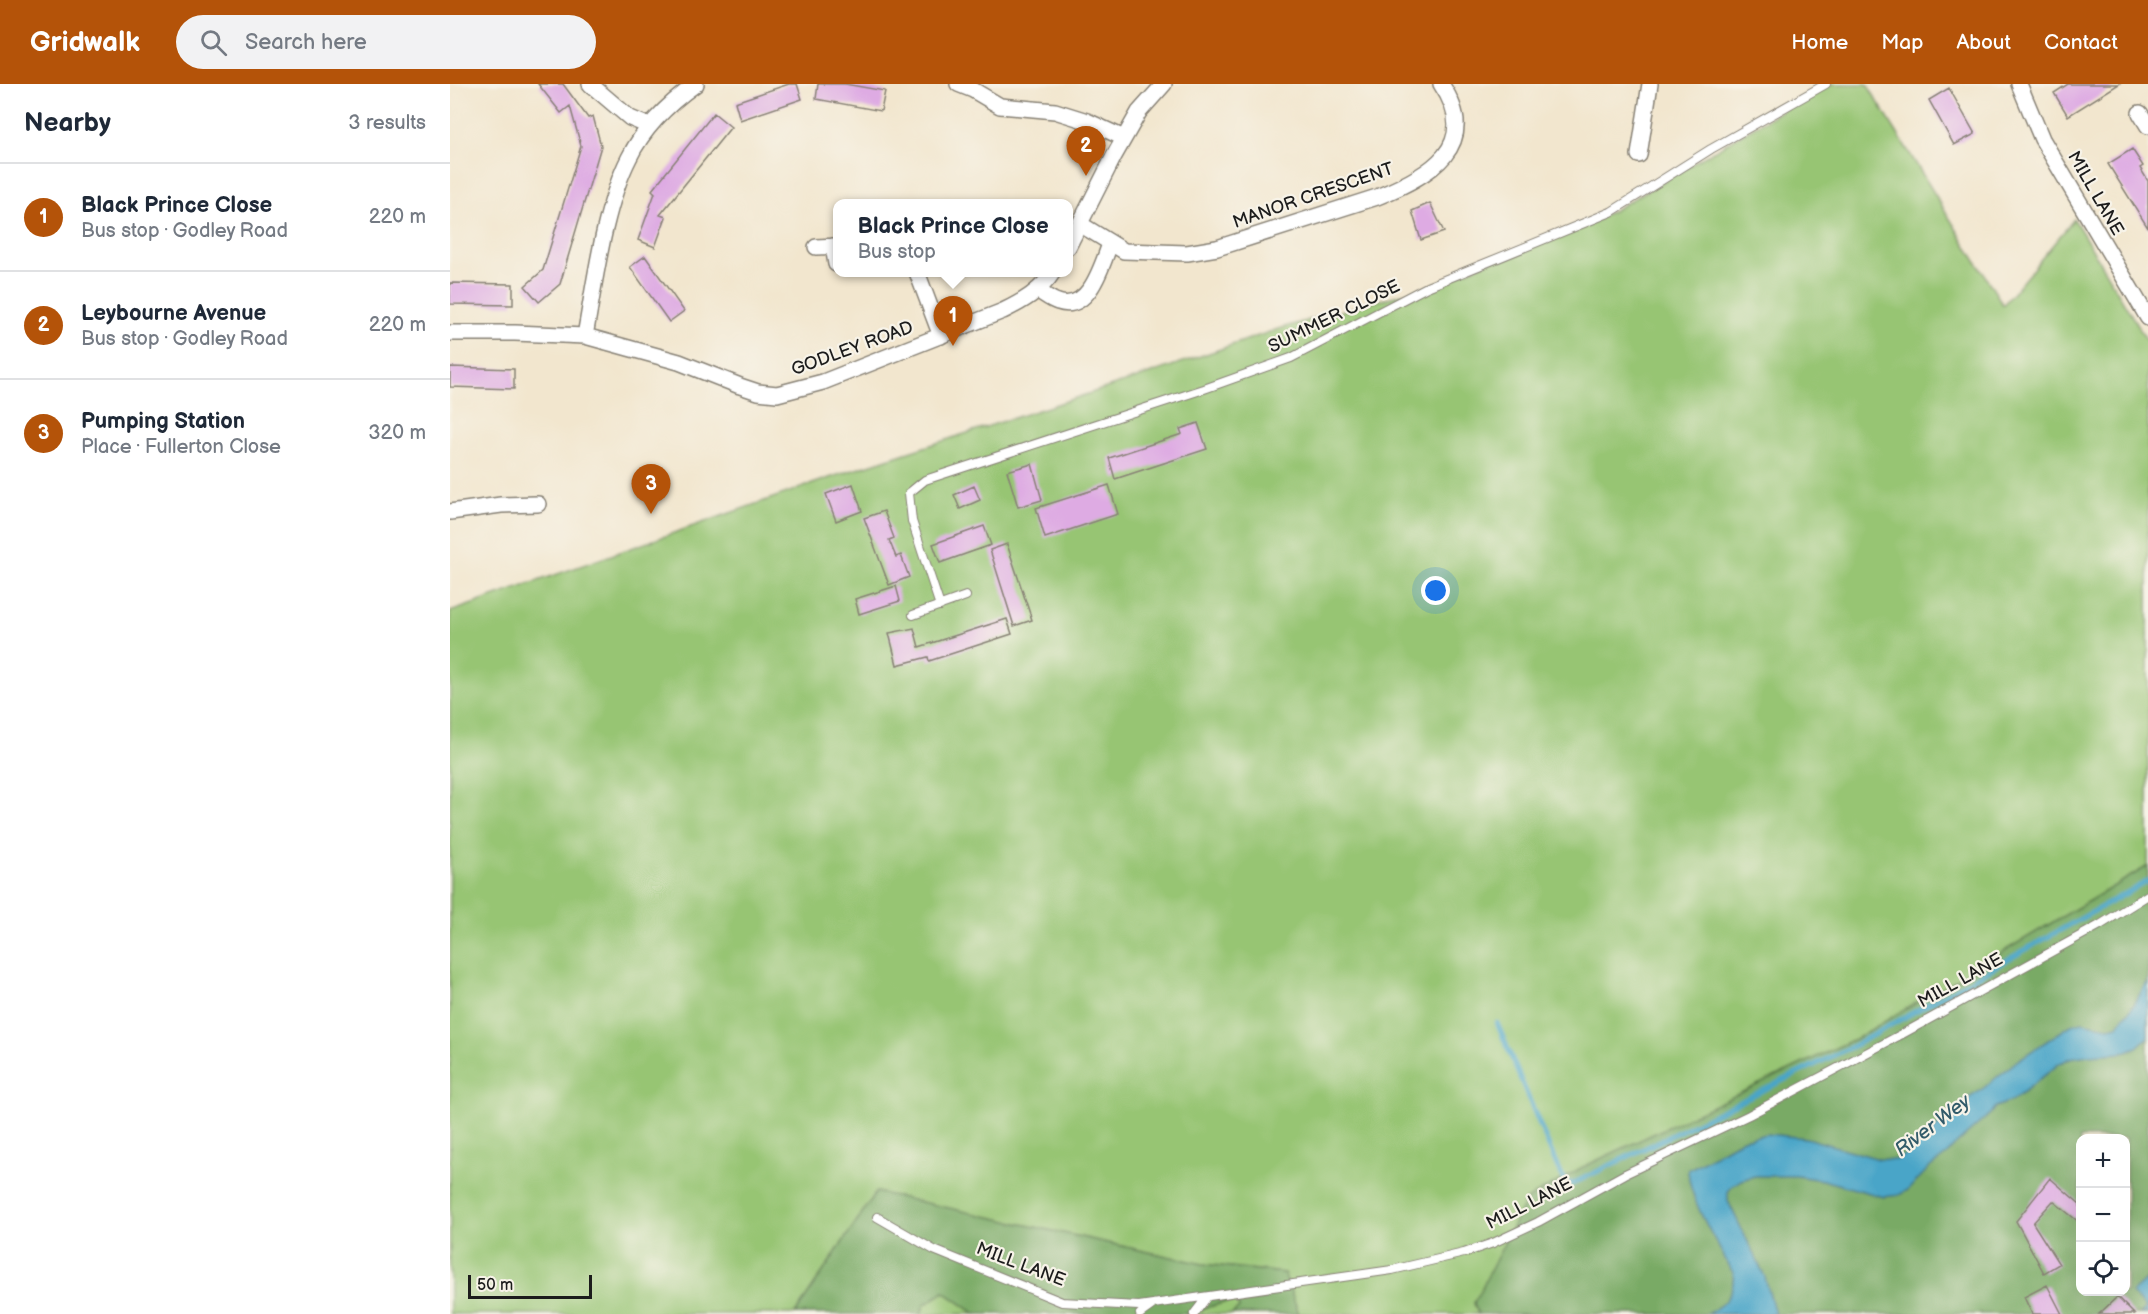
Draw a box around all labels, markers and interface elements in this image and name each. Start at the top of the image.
search box [176,15,596,69]
text: Gridwalk [30,26,140,59]
icon: search [197,26,230,59]
text: Search here [245,29,367,56]
text: Home [1791,30,1848,55]
text: Map [1881,30,1923,55]
text: About [1956,30,2011,55]
text: Contact [2044,30,2118,55]
text: Nearby [24,108,111,139]
text: 3 results [348,111,426,135]
pin: 2 [1066,126,1106,176]
street label: MILL LANE [2063,148,2128,239]
street label: MANOR CRESCENT [1230,158,1397,233]
text: Black Prince Close [81,192,272,219]
popup [833,199,1073,277]
text: 1 [39,205,48,229]
text: 220 m [369,205,426,229]
text: Black Prince Close [857,213,1049,240]
text: Bus stop · Godley Road [81,219,288,243]
text: Bus stop [857,240,936,264]
street label: SUMMER CLOSE [1265,275,1404,357]
pin: 1 [934,296,972,346]
text: Leybourne Avenue [81,300,266,327]
text: 2 [38,313,49,337]
text: 220 m [369,313,426,337]
street label: GODLEY ROAD [788,317,916,380]
text: Bus stop · Godley Road [81,327,288,351]
text: Pumping Station [81,408,245,435]
text: 3 [38,421,49,445]
text: 320 m [368,421,426,445]
text: Place · Fullerton Close [81,435,281,459]
pin: 3 [632,464,670,514]
your location [1421,576,1450,605]
street label: MILL LANE [1914,949,2006,1012]
water label: River Wey [1890,1089,1976,1162]
map controls [2076,1134,2130,1296]
button: + [2076,1134,2130,1188]
street label: MILL LANE [1483,1173,1576,1234]
button: − [2076,1188,2130,1242]
street label: MILL LANE [973,1238,1068,1291]
button: locate [2076,1242,2130,1296]
scale bar [468,1272,592,1300]
text: 50 m [477,1276,513,1295]

